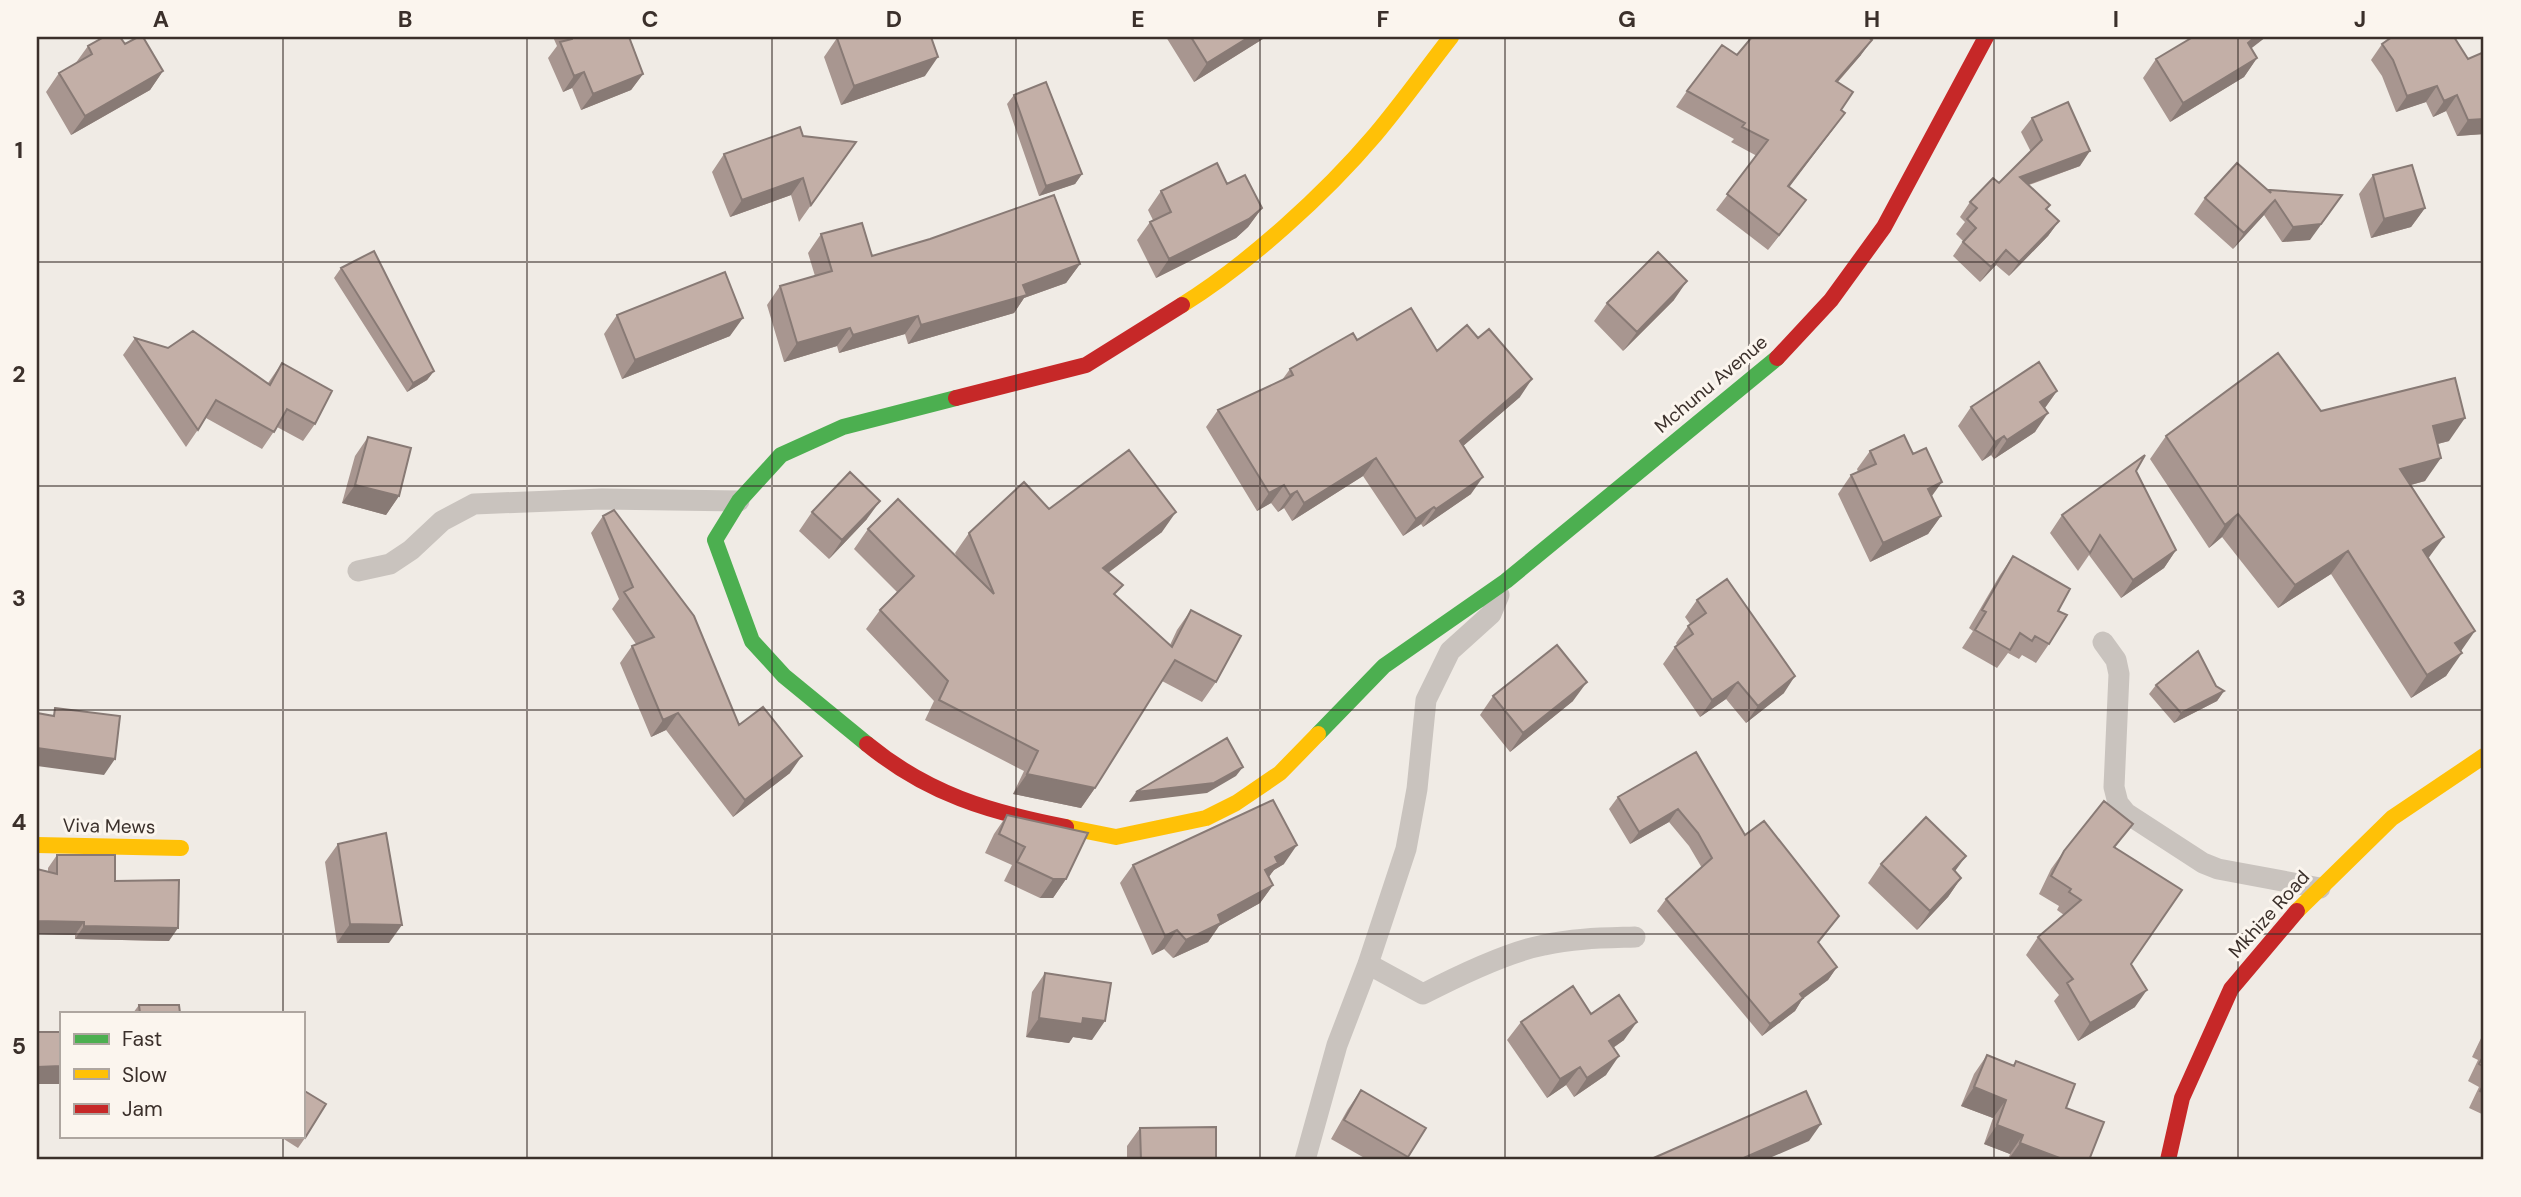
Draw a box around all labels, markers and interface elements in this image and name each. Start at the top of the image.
text: A [153,4,169,34]
text: B [398,4,412,34]
text: C [642,4,658,34]
text: D [886,4,902,34]
text: E [1131,4,1145,34]
text: F [1377,4,1390,34]
text: G [1618,4,1636,34]
text: H [1864,4,1880,34]
text: I [2113,4,2119,34]
text: J [2354,4,2366,34]
text: 1 [15,135,23,165]
street label: Mchunu Avenue [1649,329,1773,439]
text: 2 [12,359,26,389]
text: 3 [12,583,26,613]
text: 4 [12,807,27,837]
street label: Viva Mews [62,813,156,839]
street label: Mkhize Road [2223,865,2315,963]
legend [60,1012,304,1138]
text: Fast [122,1025,162,1053]
text: 5 [12,1031,26,1061]
text: Slow [122,1061,167,1089]
text: Jam [122,1095,163,1123]

